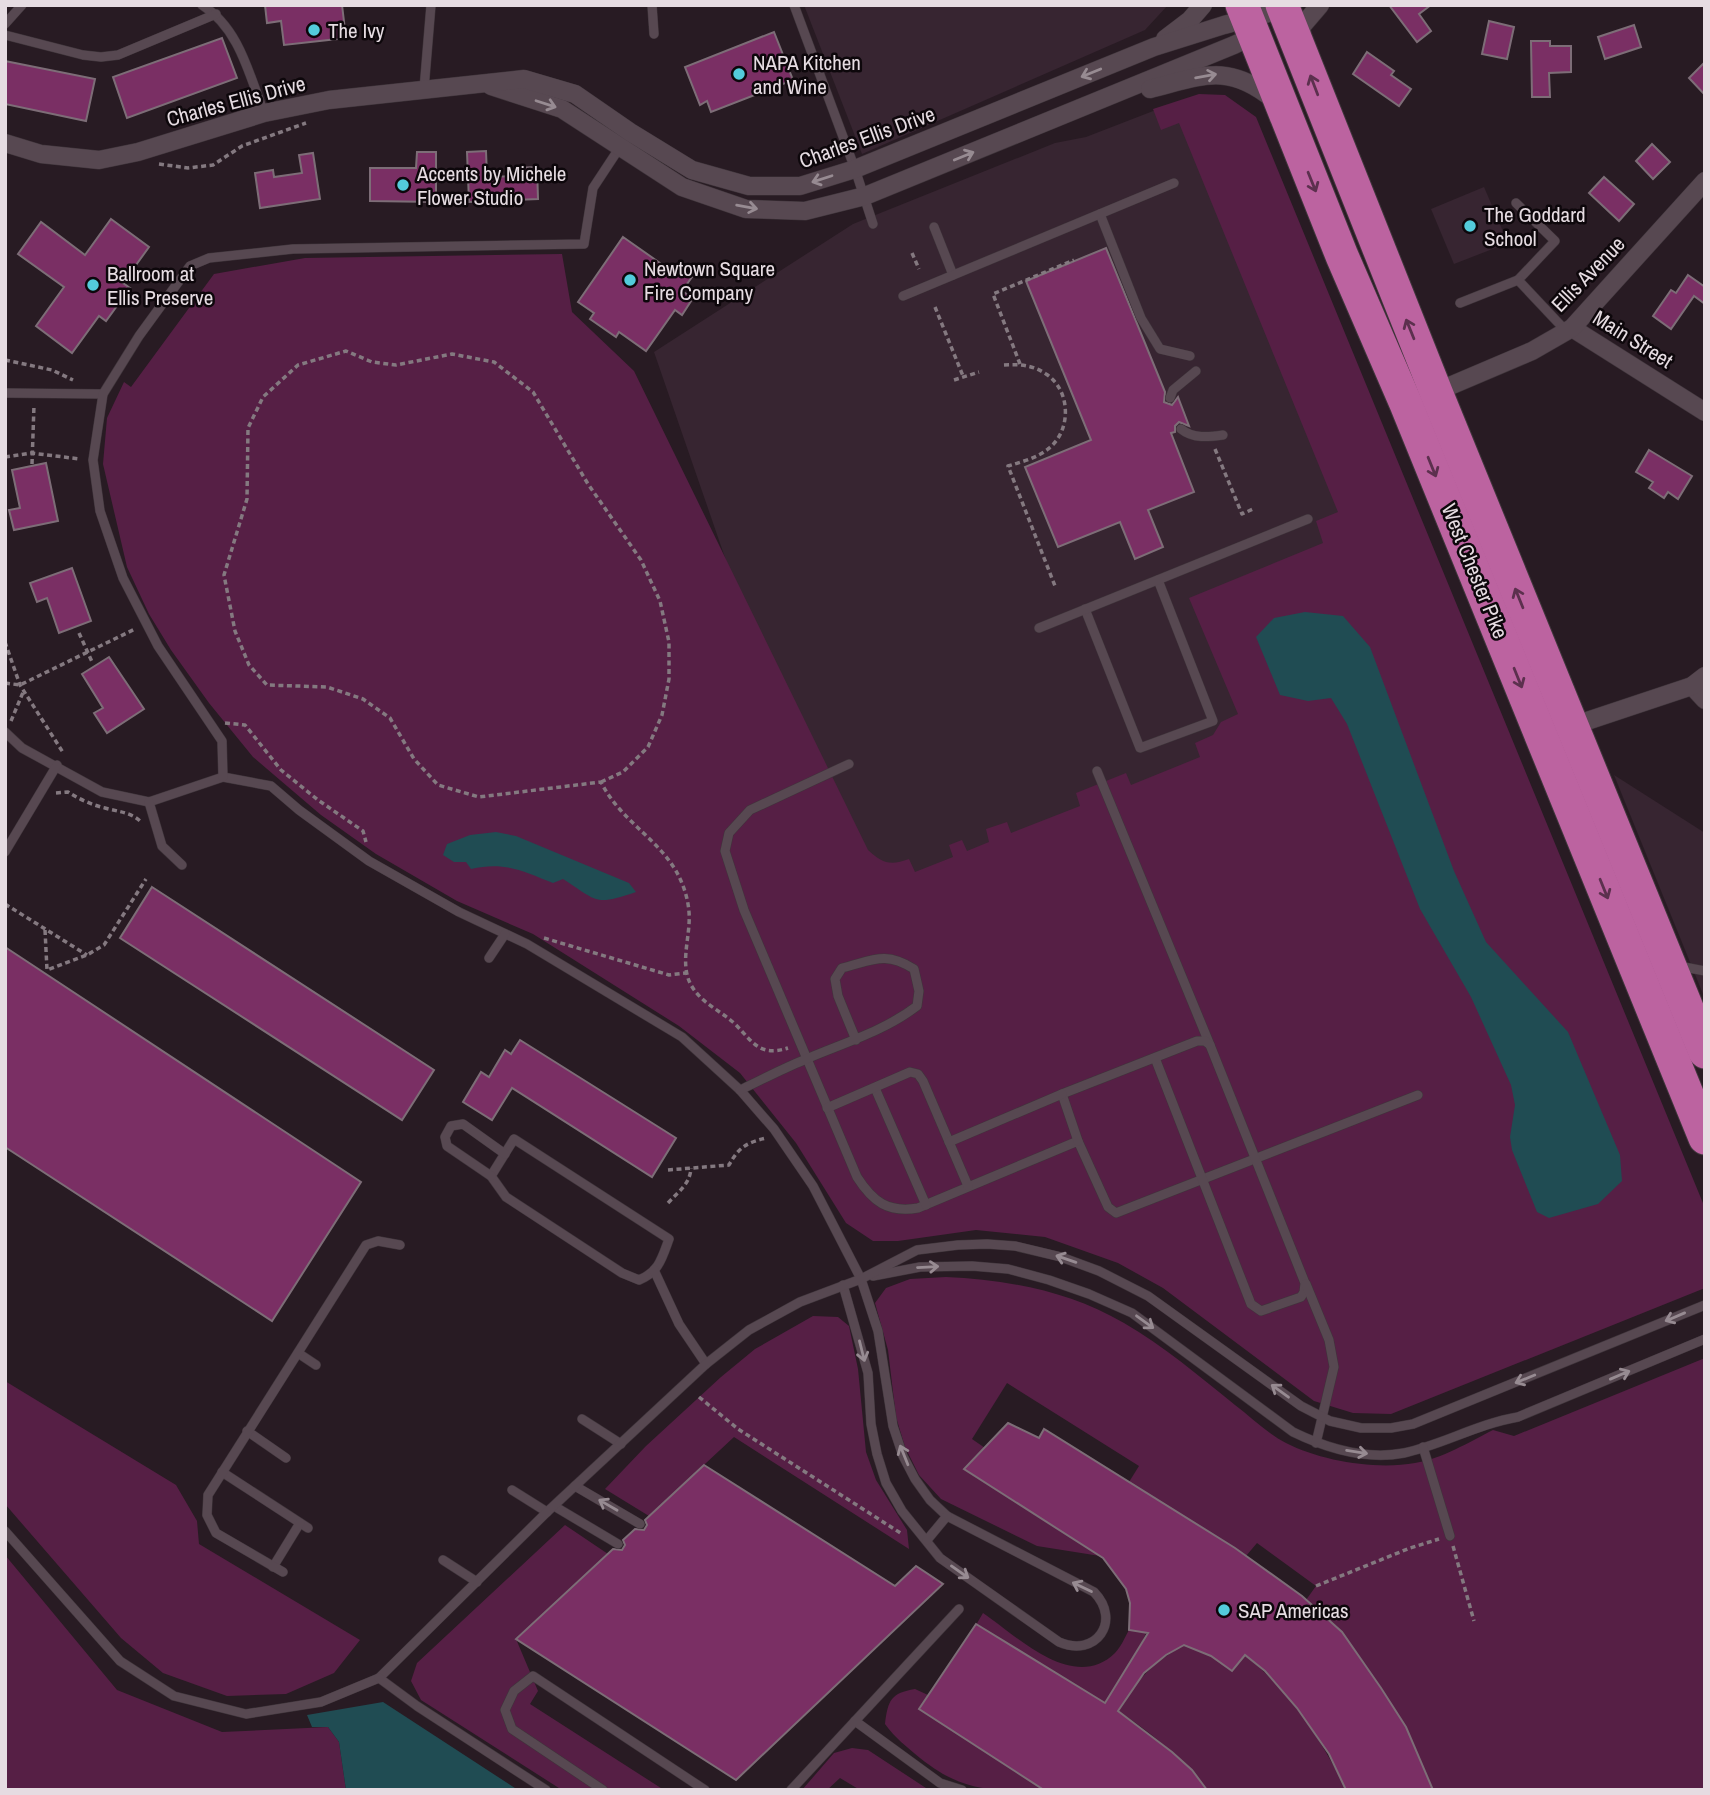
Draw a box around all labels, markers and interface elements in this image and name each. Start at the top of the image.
place label: The Ivy [328,16,385,45]
marker: The Ivy [306,22,322,38]
place label: NAPA Kitchen and Wine [753,48,861,101]
marker: NAPA Kitchen and Wine [731,66,747,82]
one-way arrow [1080,67,1102,80]
street label: Charles Ellis Drive [163,69,309,133]
one-way arrow [1194,69,1217,82]
one-way arrow [1307,74,1319,96]
one-way arrow [535,99,557,111]
street label: Charles Ellis Drive [795,99,939,175]
one-way arrow [953,148,974,161]
place label: Accents by Michele Flower Studio [416,159,566,212]
one-way arrow [1306,171,1319,192]
one-way arrow [812,174,834,187]
marker: Accents by Michele Flower Studio [395,177,411,193]
place label: The Goddard School [1484,200,1585,253]
one-way arrow [735,201,757,214]
marker: The Goddard School [1462,218,1478,234]
street label: Ellis Avenue [1545,230,1631,318]
place label: Newtown Square Fire Company [644,254,775,307]
place label: Ballroom at Ellis Preserve [107,259,213,312]
marker: Newtown Square Fire Company [622,272,638,288]
marker: Ballroom at Ellis Preserve [85,277,101,293]
street label: Main Street [1588,303,1679,375]
one-way arrow [1403,318,1416,340]
one-way arrow [1427,456,1440,478]
street label: West Chester Pike [1435,499,1515,643]
one-way arrow [1512,587,1525,609]
one-way arrow [1513,667,1526,688]
one-way arrow [1599,877,1612,899]
one-way arrow [1056,1252,1078,1264]
one-way arrow [917,1261,940,1274]
one-way arrow [1664,1312,1686,1325]
one-way arrow [1135,1315,1154,1329]
one-way arrow [856,1339,869,1362]
one-way arrow [1609,1367,1630,1380]
one-way arrow [1515,1373,1537,1386]
one-way arrow [1271,1384,1290,1398]
one-way arrow [897,1445,910,1467]
one-way arrow [1345,1446,1368,1459]
one-way arrow [598,1498,618,1512]
one-way arrow [950,1565,969,1579]
one-way arrow [1072,1579,1093,1593]
place label: SAP Americas [1238,1596,1349,1625]
marker: SAP Americas [1216,1602,1232,1618]

